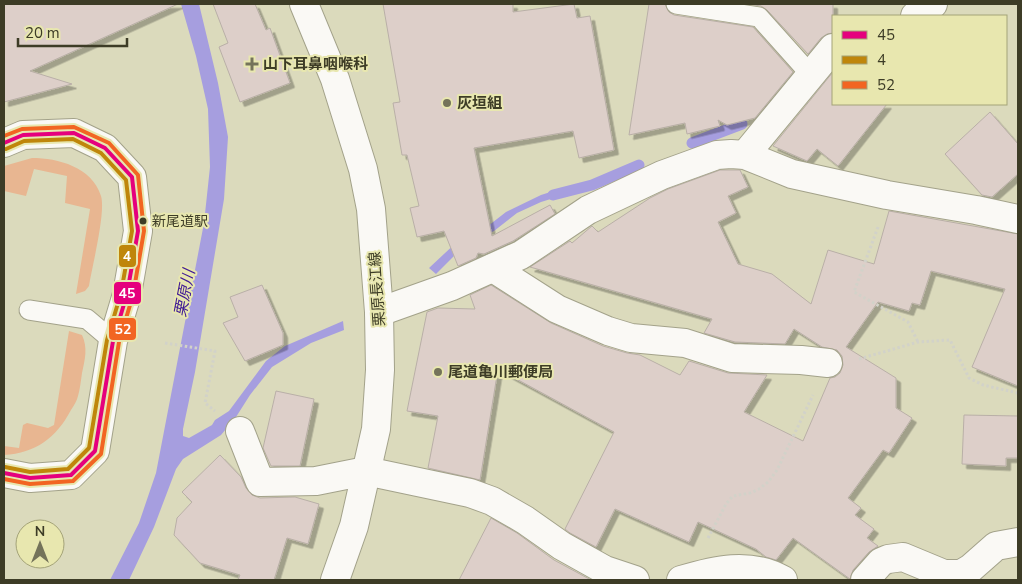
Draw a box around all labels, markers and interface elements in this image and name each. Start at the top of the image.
scale bar [18,15,126,47]
legend [832,15,1007,105]
text: 20 m [25,23,60,43]
text: 45 [877,25,895,45]
text: 4 [877,50,886,70]
place label: 山下耳鼻咽喉科 [263,54,368,74]
marker: 山下耳鼻咽喉科 [245,57,259,71]
text: 52 [877,75,895,95]
place label: 灰垣組 [457,93,502,113]
marker: 灰垣組 [441,97,453,109]
place label: 新尾道駅 [152,212,208,231]
marker: 新尾道駅 [138,216,148,226]
line badge: 4 [118,244,137,268]
text: 4 [123,247,132,266]
street label: 栗原長江線 [364,251,390,327]
water label: 栗原川 [170,266,201,319]
line badge: 45 [113,281,142,305]
text: 45 [119,284,135,303]
line badge: 52 [108,317,137,341]
text: 52 [115,320,131,339]
place label: 尾道亀川郵便局 [448,362,553,382]
marker: 尾道亀川郵便局 [432,366,444,378]
north arrow [15,519,65,569]
text: N [35,522,45,541]

